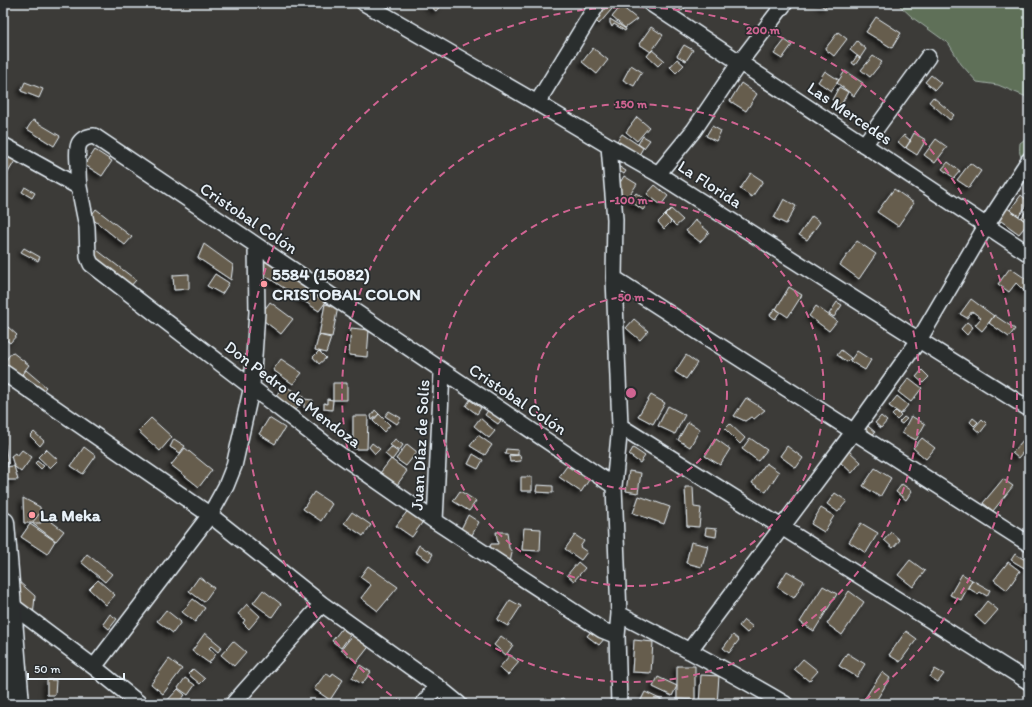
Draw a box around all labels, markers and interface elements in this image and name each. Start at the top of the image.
text: 200 m [746,23,781,37]
street label: Las Mercedes [804,77,896,149]
text: 150 m [615,97,648,111]
street label: La Florida [674,156,746,212]
street label: Cristobal Colón [196,178,302,258]
text: 100 m [614,193,648,207]
place label: 5584 (15082) CRISTOBAL COLON [272,264,421,304]
marker: 5584 (15082) CRISTOBAL COLON [259,279,269,289]
text: 50 m [618,290,645,304]
street label: Don Pedro de Mendoza [221,336,365,452]
street label: Cristobal Colón [465,359,571,439]
street label: Juan Díaz de Solís [407,379,433,511]
centre of rings [624,386,638,400]
place label: La Meka [40,505,101,525]
marker: La Meka [27,510,37,520]
scale bar [28,655,124,681]
text: 50 m [34,662,60,676]

